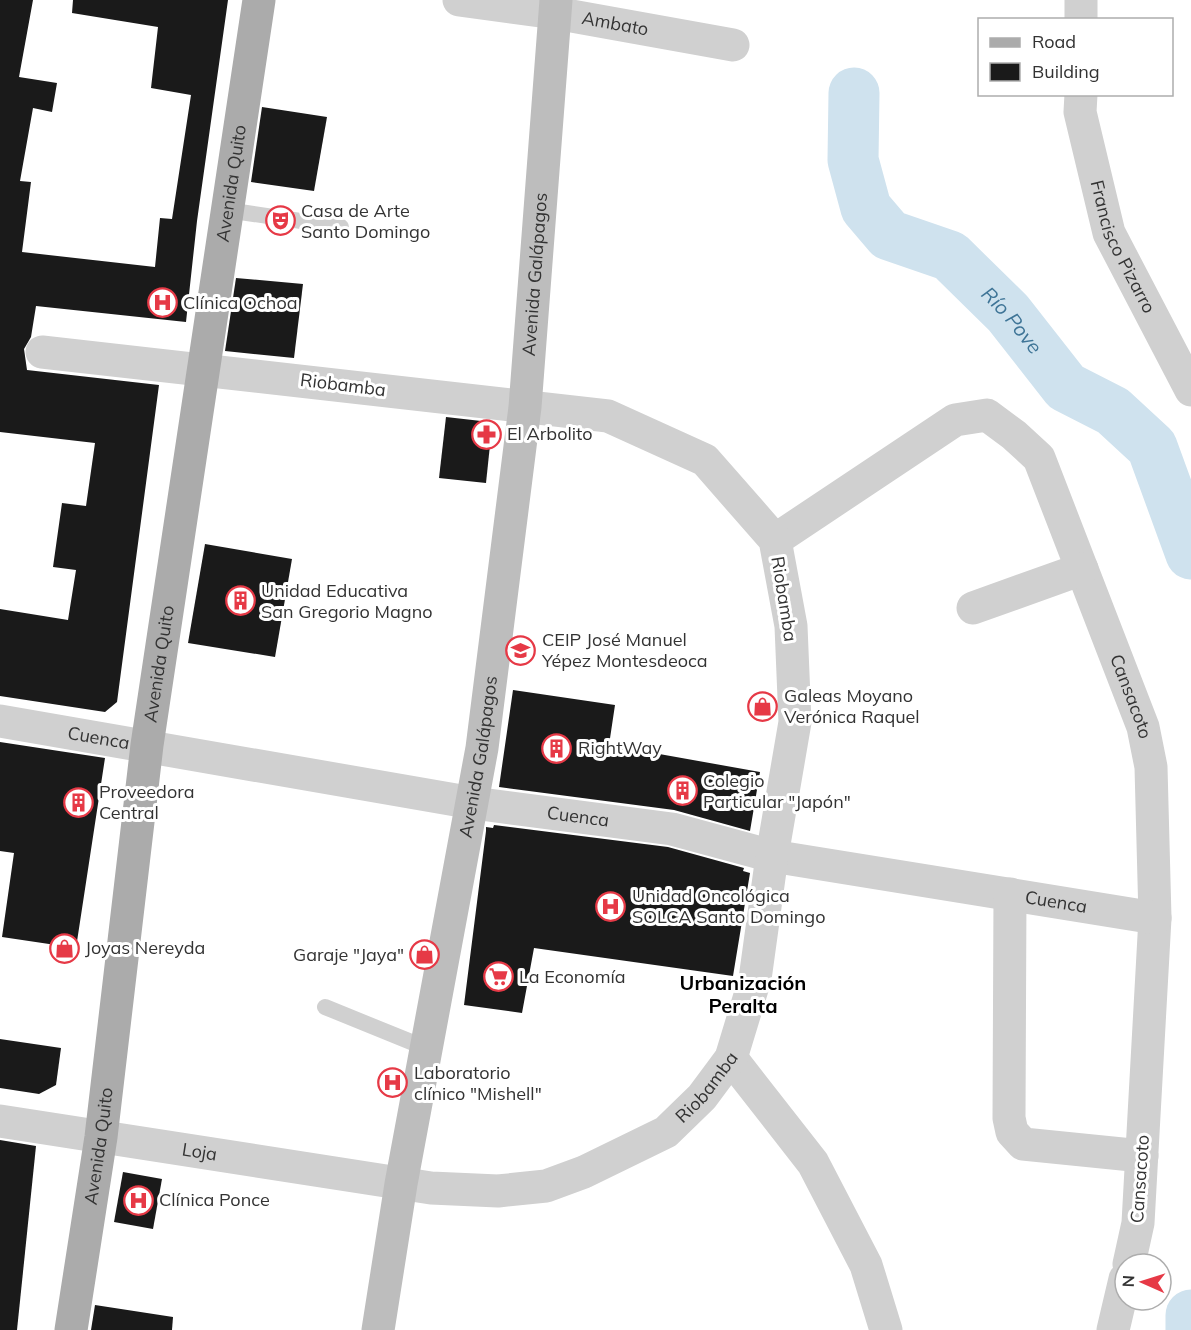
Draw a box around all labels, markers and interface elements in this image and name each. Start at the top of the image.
street label: Ambato [580,6,650,41]
legend [978,18,1173,96]
text: Road [1032,30,1076,53]
text: Building [1032,60,1100,83]
street label: Avenida Quito [211,123,251,243]
street label: Francisco Pizarro [1086,178,1161,317]
street label: Avenida Galápagos [517,192,552,357]
place label: Casa de Arte Santo Domingo [301,199,430,243]
theatre icon: Casa de Arte Santo Domingo [264,205,296,237]
water label: Río Pove [977,281,1048,358]
hospital icon: Clínica Ochoa [146,287,178,319]
place label: Clínica Ochoa [183,291,297,314]
street label: Riobamba [299,368,387,401]
pharmacy icon: El Arbolito [470,418,502,450]
place label: El Arbolito [507,422,592,445]
street label: Riobamba [766,555,803,643]
place label: Unidad Educativa San Gregorio Magno [261,579,432,623]
building icon: Unidad Educativa San Gregorio Magno [224,585,256,617]
street label: Avenida Quito [139,604,179,724]
place label: CEIP José Manuel Yépez Montesdeoca [541,628,708,672]
school or university icon: CEIP José Manuel Yépez Montesdeoca [505,634,537,666]
street label: Cansacoto [1105,651,1157,741]
street label: Avenida Galápagos [454,674,502,840]
place label: Galeas Moyano Verónica Raquel [784,684,920,728]
shop icon: Galeas Moyano Verónica Raquel [747,690,779,722]
street label: Cuenca [66,721,131,754]
building icon: RightWay [541,732,573,764]
place label: RightWay [578,736,662,759]
place label: Colegio Particular "Japón" [703,769,851,813]
building icon: Colegio Particular "Japón" [666,775,698,807]
place label: Proveedora Central [99,780,194,824]
building icon: Proveedora Central [62,786,94,818]
street label: Cuenca [546,801,611,832]
place label: Unidad Oncológica SOLCA Santo Domingo [632,884,825,928]
street label: Cuenca [1023,885,1089,918]
hospital icon: Unidad Oncológica SOLCA Santo Domingo [595,890,627,922]
shop icon: Joyas Nereyda [48,932,80,964]
place label: Joyas Nereyda [85,936,205,959]
shop icon: Garaje "Jaya" [409,939,441,971]
place label: Garaje "Jaya" [293,943,404,966]
supermarket icon: La Economía [482,961,514,993]
place label: La Economía [519,965,626,988]
district label: Urbanización Peralta [680,970,806,1018]
street label: Riobamba [670,1047,743,1128]
place label: Laboratorio clínico "Mishell" [414,1061,542,1105]
hospital icon: Laboratorio clínico "Mishell" [377,1067,409,1099]
street label: Avenida Quito [79,1086,118,1206]
street label: Cansacoto [1125,1134,1154,1224]
street label: Loja [181,1137,219,1166]
hospital icon: Clínica Ponce [122,1184,154,1216]
place label: Clínica Ponce [159,1188,270,1211]
north arrow [1113,1252,1173,1312]
text: N [1118,1275,1138,1288]

